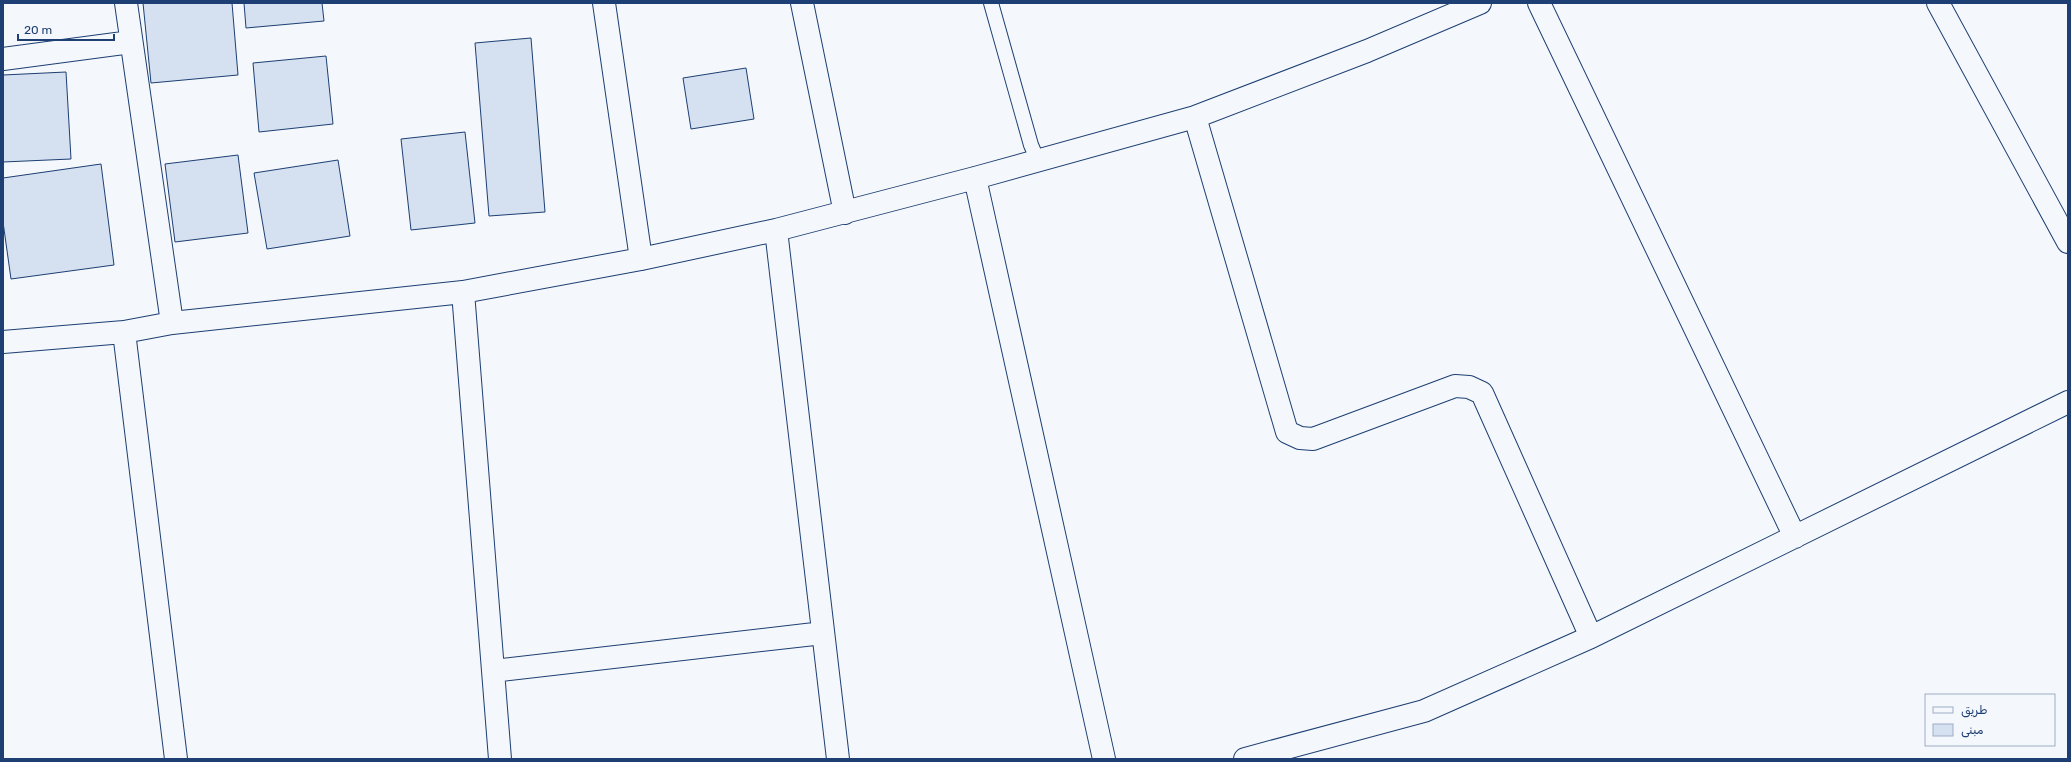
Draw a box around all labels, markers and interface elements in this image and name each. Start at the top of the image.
scale bar [18,16,114,42]
text: 20 m [24,23,52,37]
legend [1925,694,2055,746]
text: طريق [1961,703,1987,718]
text: مبنى [1961,723,1984,738]

